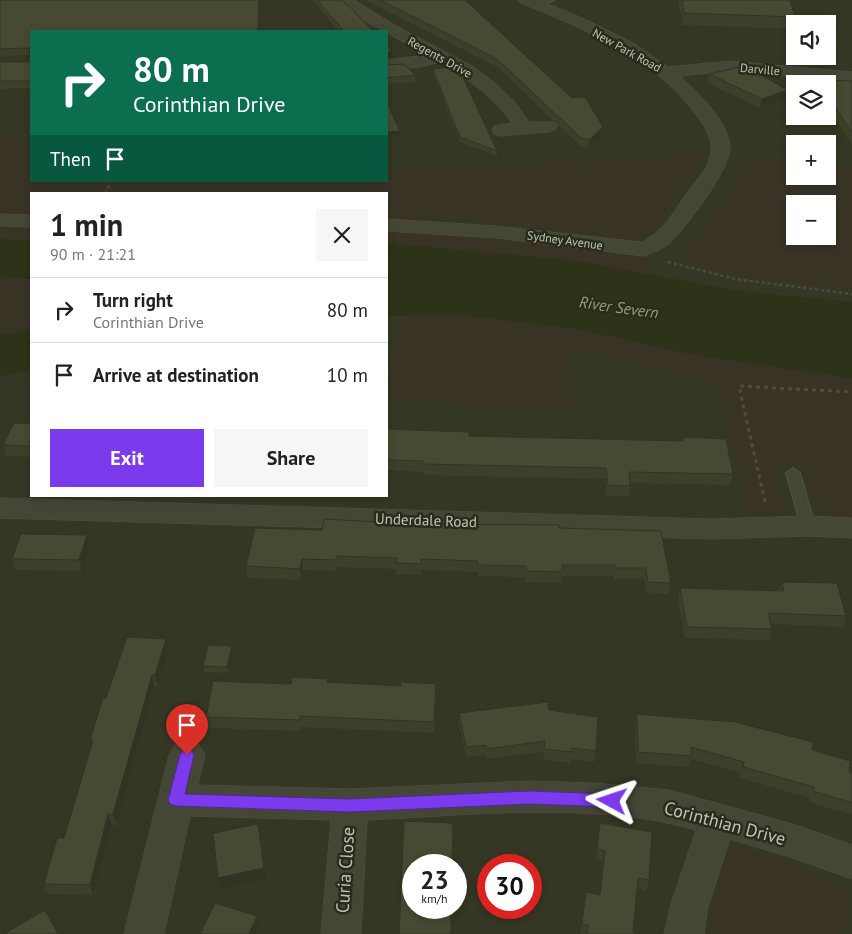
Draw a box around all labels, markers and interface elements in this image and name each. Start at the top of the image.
map controls [786,15,836,245]
button: sound [786,15,836,65]
street label: New Park Road [590,25,664,75]
street label: Regents Drive [405,33,475,81]
text: 80 m [133,46,210,92]
icon: right [50,50,115,115]
street label: Darville [739,60,781,78]
button: layers [786,75,836,125]
text: Corinthian Drive [133,90,286,118]
button: + [786,135,836,185]
icon: arrive [101,145,129,173]
text: Then [50,147,91,171]
button: − [786,195,836,245]
text: 1 min [50,205,123,244]
button: close [316,209,368,261]
street label: Sydney Avenue [526,227,604,253]
text: 90 m · 21:21 [50,244,136,264]
text: Turn right [93,288,173,312]
water label: River Severn [578,292,660,322]
icon: right [50,296,78,324]
text: 80 m [327,298,368,322]
text: Corinthian Drive [93,312,204,332]
icon: arrive [50,361,78,389]
text: Arrive at destination [93,363,259,387]
text: 10 m [327,363,368,387]
button: Exit [50,429,204,487]
button: Share [214,429,368,487]
street label: Underdale Road [375,509,477,531]
pin [166,704,208,755]
icon: arrive [173,711,201,739]
position arrow [585,774,637,826]
street label: Corinthian Drive [662,796,788,850]
street label: Curia Close [331,826,359,914]
speed limit sign: 30 [477,854,542,919]
text: 23 [420,864,449,896]
text: km/h [421,891,448,906]

